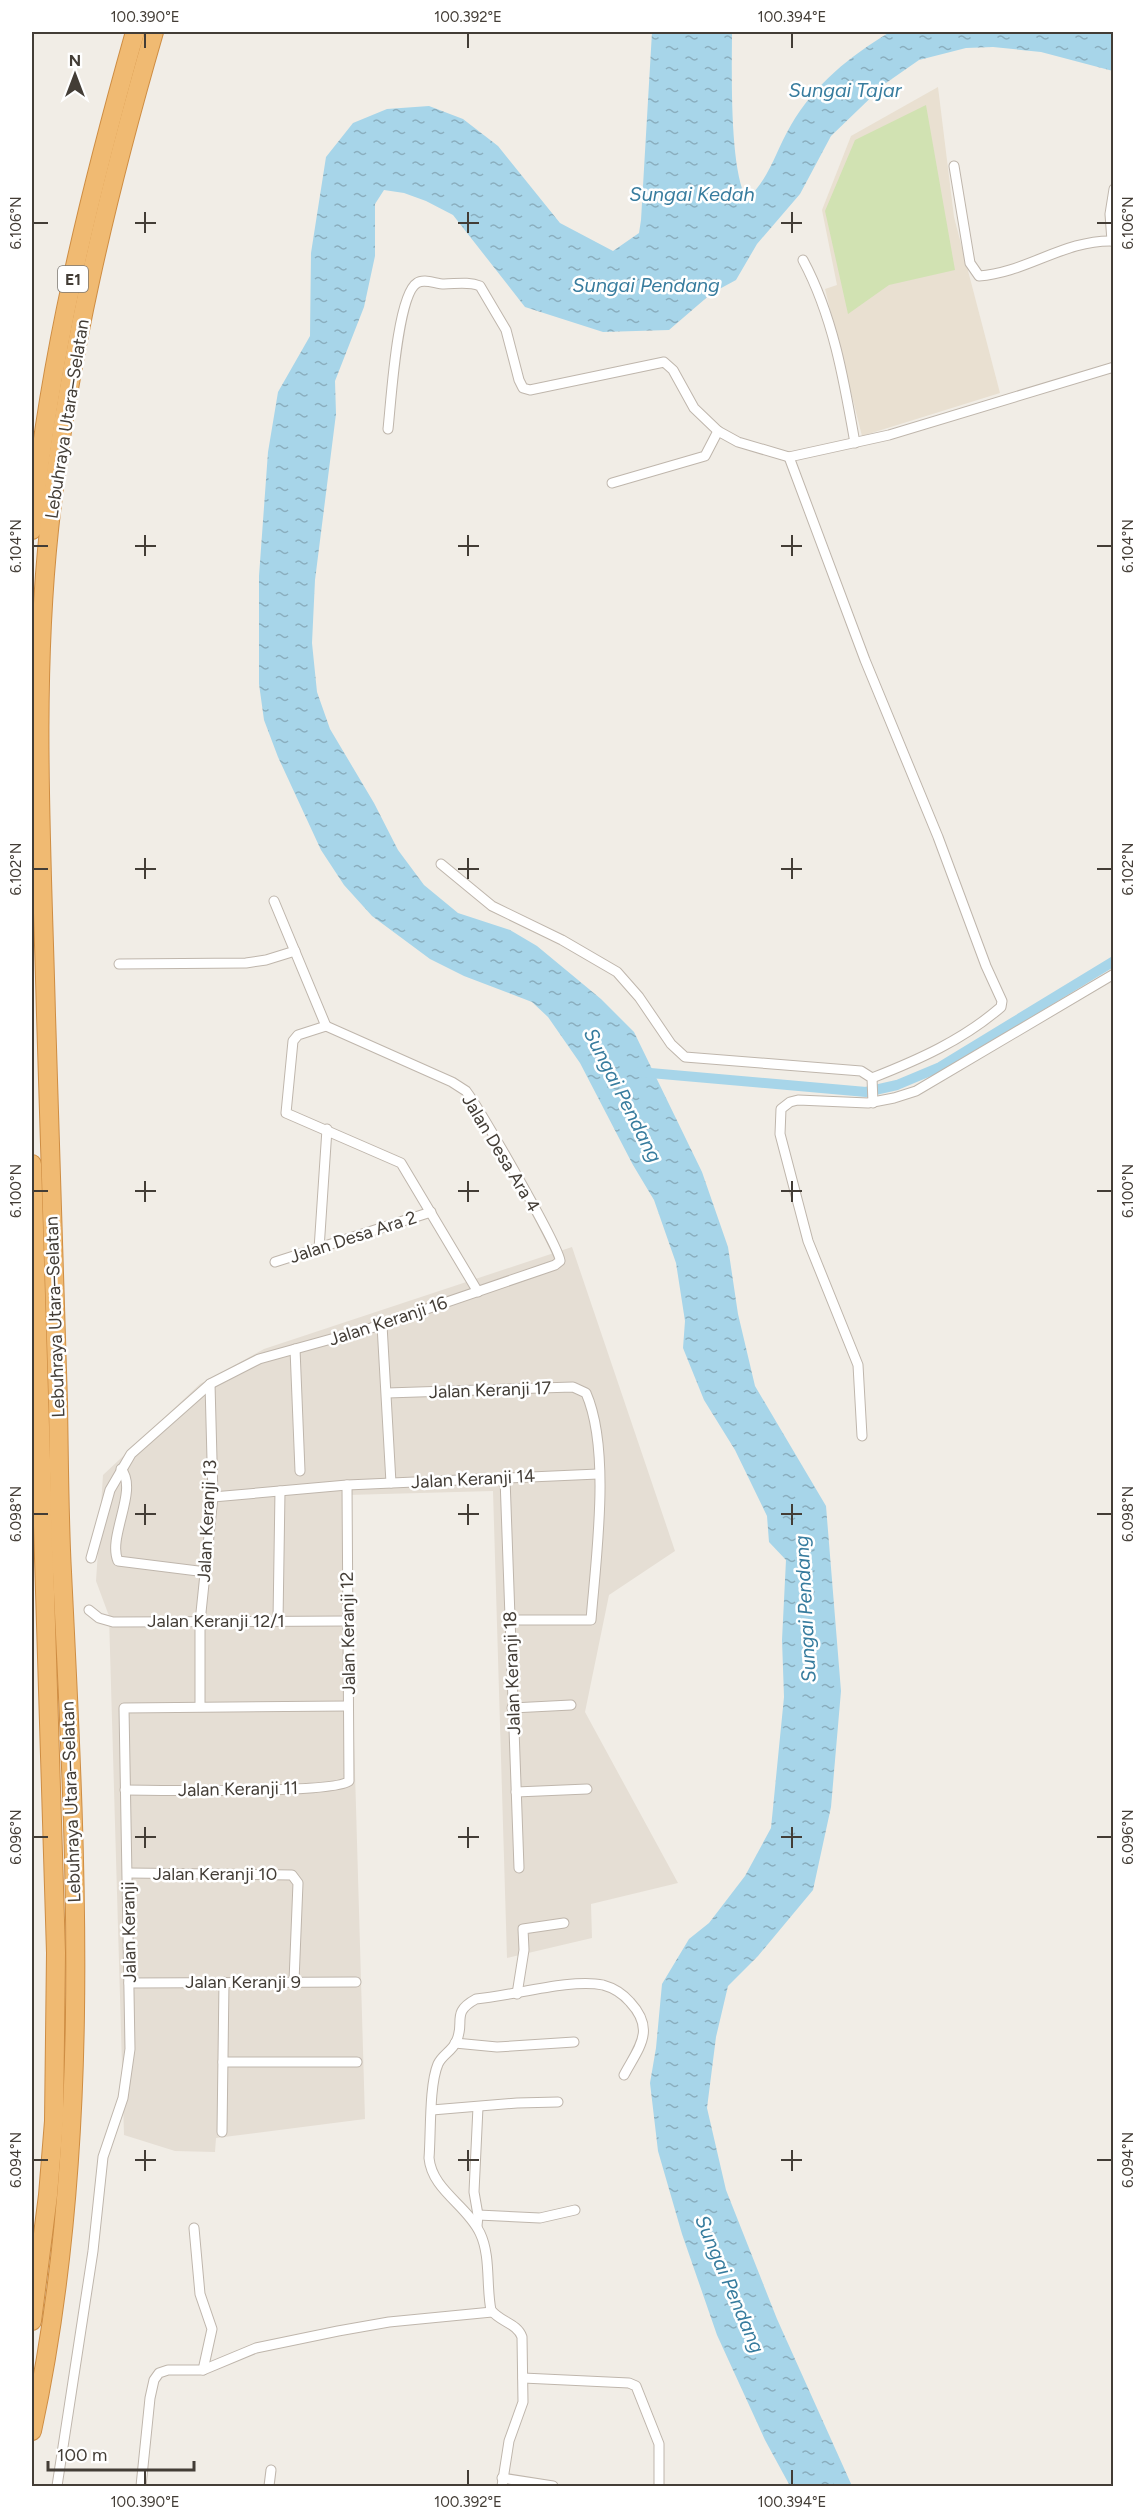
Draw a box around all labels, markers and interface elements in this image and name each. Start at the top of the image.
text: 100.390°E [110,8,180,26]
text: 100.392°E [434,8,502,26]
text: 100.394°E [758,8,826,26]
north arrow [45,45,105,105]
text: N [69,51,81,70]
water label: Sungai Tajar [789,78,903,102]
water label: Sungai Kedah [629,182,755,206]
text: 6.106°N [7,196,25,250]
text: 6.106°N [1119,196,1137,250]
road number: E1 [58,266,88,292]
water label: Sungai Pendang [572,273,720,297]
street label: Lebuhraya Utara–Selatan [40,318,94,520]
text: 6.104°N [7,519,25,573]
text: 6.104°N [1119,519,1137,573]
text: 6.102°N [7,843,25,895]
text: 6.102°N [1119,843,1137,895]
water label: Sungai Pendang [579,1024,667,1166]
street label: Jalan Desa Ara 4 [457,1090,545,1216]
text: 6.100°N [7,1164,25,1218]
text: 6.100°N [1119,1164,1137,1218]
street label: Jalan Desa Ara 2 [287,1206,419,1268]
street label: Lebuhraya Utara–Selatan [40,1216,70,1418]
street label: Jalan Keranji 16 [326,1292,450,1350]
street label: Jalan Keranji 17 [428,1377,552,1403]
street label: Jalan Keranji 13 [193,1459,221,1583]
street label: Jalan Keranji 14 [410,1465,536,1493]
text: 6.098°N [7,1486,25,1542]
text: 6.098°N [1119,1486,1137,1542]
water label: Sungai Pendang [789,1534,821,1683]
street label: Jalan Keranji 12 [336,1571,360,1695]
street label: Jalan Keranji 12/1 [147,1610,285,1632]
street label: Jalan Keranji 18 [499,1611,525,1735]
street label: Lebuhraya Utara–Selatan [56,1701,86,1903]
street label: Jalan Keranji 11 [178,1777,298,1801]
text: 6.096°N [7,1809,25,1865]
text: 6.096°N [1119,1809,1137,1865]
street label: Jalan Keranji 10 [153,1863,277,1885]
street label: Jalan Keranji [117,1881,141,1983]
street label: Jalan Keranji 9 [185,1971,301,1993]
text: 6.094°N [7,2132,25,2188]
text: 6.094°N [1119,2132,1137,2188]
water label: Sungai Pendang [690,2211,770,2357]
scale bar [48,2434,194,2472]
text: 100 m [57,2444,107,2466]
text: 100.390°E [110,2493,180,2511]
text: 100.392°E [434,2493,502,2511]
text: 100.394°E [758,2493,826,2511]

